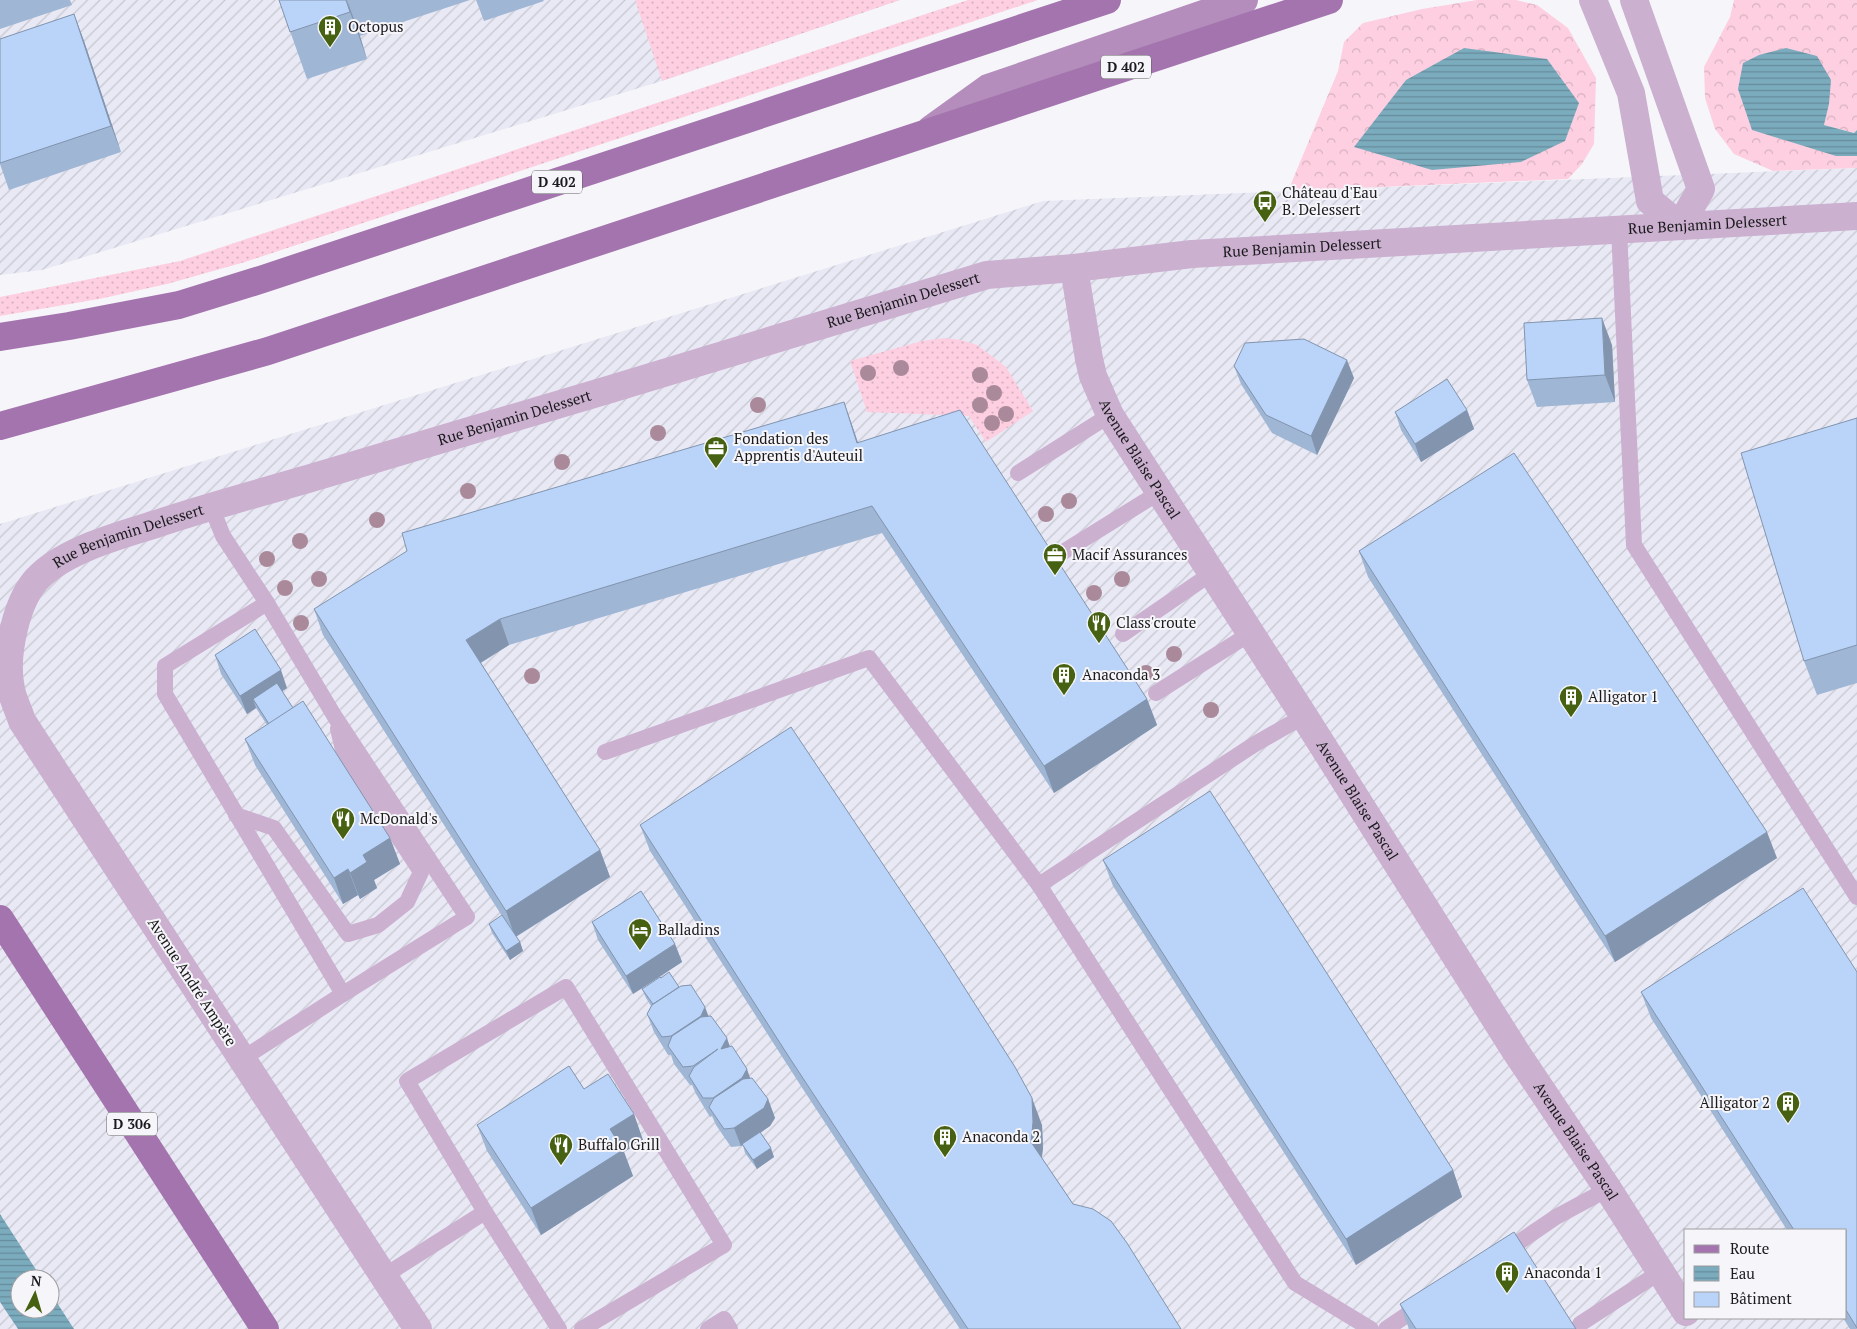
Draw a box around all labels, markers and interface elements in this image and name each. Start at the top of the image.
building icon: Octopus [317,14,343,48]
place label: Octopus [348,16,404,36]
road number: D 402 [1101,56,1151,78]
road number: D 402 [532,170,582,193]
place label: Château d'Eau B. Delessert [1282,182,1378,219]
bus stop icon: Château d'Eau B. Delessert [1252,189,1278,223]
street label: Rue Benjamin Delessert [1627,209,1788,238]
street label: Rue Benjamin Delessert [1222,232,1383,261]
street label: Rue Benjamin Delessert [824,267,982,332]
street label: Rue Benjamin Delessert [435,384,594,449]
street label: Avenue Blaise Pascal [1095,396,1185,522]
place label: Fondation des Apprentis d'Auteuil [734,428,863,465]
office icon: Fondation des Apprentis d'Auteuil [703,435,729,469]
street label: Rue Benjamin Delessert [49,498,206,572]
office icon: Macif Assurances [1042,542,1068,576]
place label: Macif Assurances [1072,544,1187,564]
restaurant icon: Class'croute [1086,610,1112,644]
place label: Class'croute [1116,612,1196,632]
building icon: Anaconda 3 [1051,662,1077,696]
place label: Anaconda 3 [1082,664,1160,684]
building icon: Alligator 1 [1558,684,1584,718]
place label: Alligator 1 [1588,686,1659,706]
street label: Avenue Blaise Pascal [1313,736,1403,864]
restaurant icon: McDonald's [330,806,356,840]
place label: McDonald's [360,808,438,828]
street label: Avenue André Ampère [144,913,242,1049]
hotel icon: Balladins [627,917,653,951]
place label: Balladins [658,919,720,939]
street label: Avenue Blaise Pascal [1530,1078,1623,1204]
building icon: Alligator 2 [1775,1090,1801,1124]
place label: Alligator 2 [1699,1092,1770,1112]
road number: D 306 [107,1112,157,1136]
building icon: Anaconda 2 [932,1124,958,1158]
place label: Anaconda 2 [962,1126,1040,1146]
restaurant icon: Buffalo Grill [548,1132,574,1166]
place label: Buffalo Grill [578,1134,660,1154]
legend [1684,1229,1847,1319]
text: Route [1730,1238,1769,1258]
building icon: Anaconda 1 [1494,1260,1520,1294]
place label: Anaconda 1 [1524,1262,1602,1282]
text: Eau [1730,1263,1755,1283]
north arrow [10,1269,60,1319]
text: N [30,1271,43,1291]
text: Bâtiment [1730,1288,1792,1308]

